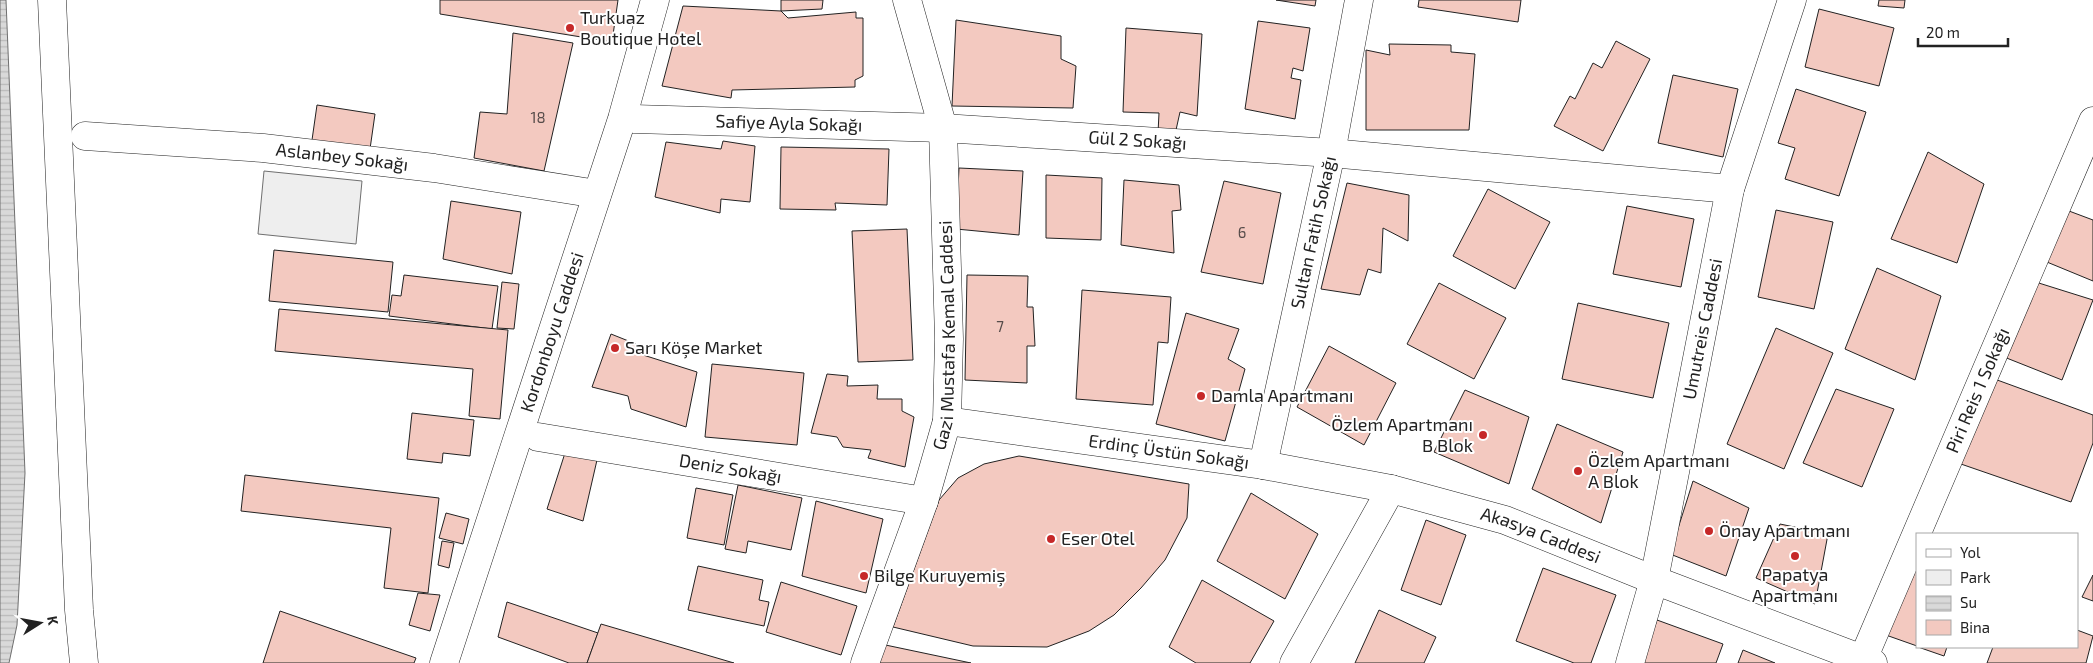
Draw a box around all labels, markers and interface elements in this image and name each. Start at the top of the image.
place label: Turkuaz Boutique Hotel [580,6,702,49]
scale bar [1918,15,2008,47]
marker: Turkuaz Boutique Hotel [564,22,576,34]
text: 20 m [1926,23,1960,41]
house number: 18 [530,108,546,126]
street label: Safiye Ayla Sokağı [715,109,863,136]
street label: Gül 2 Sokağı [1088,125,1187,154]
street label: Aslanbey Sokağı [275,138,410,175]
street label: Sultan Fatih Sokağı [1285,154,1340,311]
street label: Gazi Mustafa Kemal Caddesi [927,220,959,452]
house number: 6 [1238,223,1246,241]
street label: Kordonboyu Caddesi [515,249,588,415]
street label: Umutreis Caddesi [1677,256,1726,401]
house number: 7 [996,317,1004,335]
street label: Piri Reis 1 Sokağı [1940,324,2013,456]
place label: Sarı Köşe Market [625,336,763,359]
marker: Sarı Köşe Market [609,342,621,354]
place label: Damla Apartmanı [1211,384,1354,406]
marker: Damla Apartmanı [1195,390,1207,402]
place label: Özlem Apartmanı B Blok [1331,413,1473,456]
street label: Erdinç Üstün Sokağı [1087,429,1251,473]
marker: Özlem Apartmanı B Blok [1477,429,1489,441]
street label: Deniz Sokağı [678,449,783,487]
place label: Özlem Apartmanı A Blok [1588,449,1730,492]
marker: Özlem Apartmanı A Blok [1572,465,1584,477]
street label: Akasya Caddesi [1478,502,1604,567]
place label: Önay Apartmanı [1719,519,1850,541]
marker: Önay Apartmanı [1703,525,1715,537]
place label: Eser Otel [1061,527,1135,549]
marker: Eser Otel [1045,533,1057,545]
legend [1916,533,2078,648]
text: Yol [1960,543,1981,561]
marker: Papatya Apartmanı [1789,550,1801,562]
place label: Papatya Apartmanı [1752,563,1838,606]
place label: Bilge Kuruyemiş [874,564,1005,587]
text: Park [1960,568,1991,586]
marker: Bilge Kuruyemiş [858,570,870,582]
text: Su [1960,593,1977,611]
north arrow [15,598,65,648]
text: K [44,614,62,627]
text: Bina [1960,618,1990,636]

